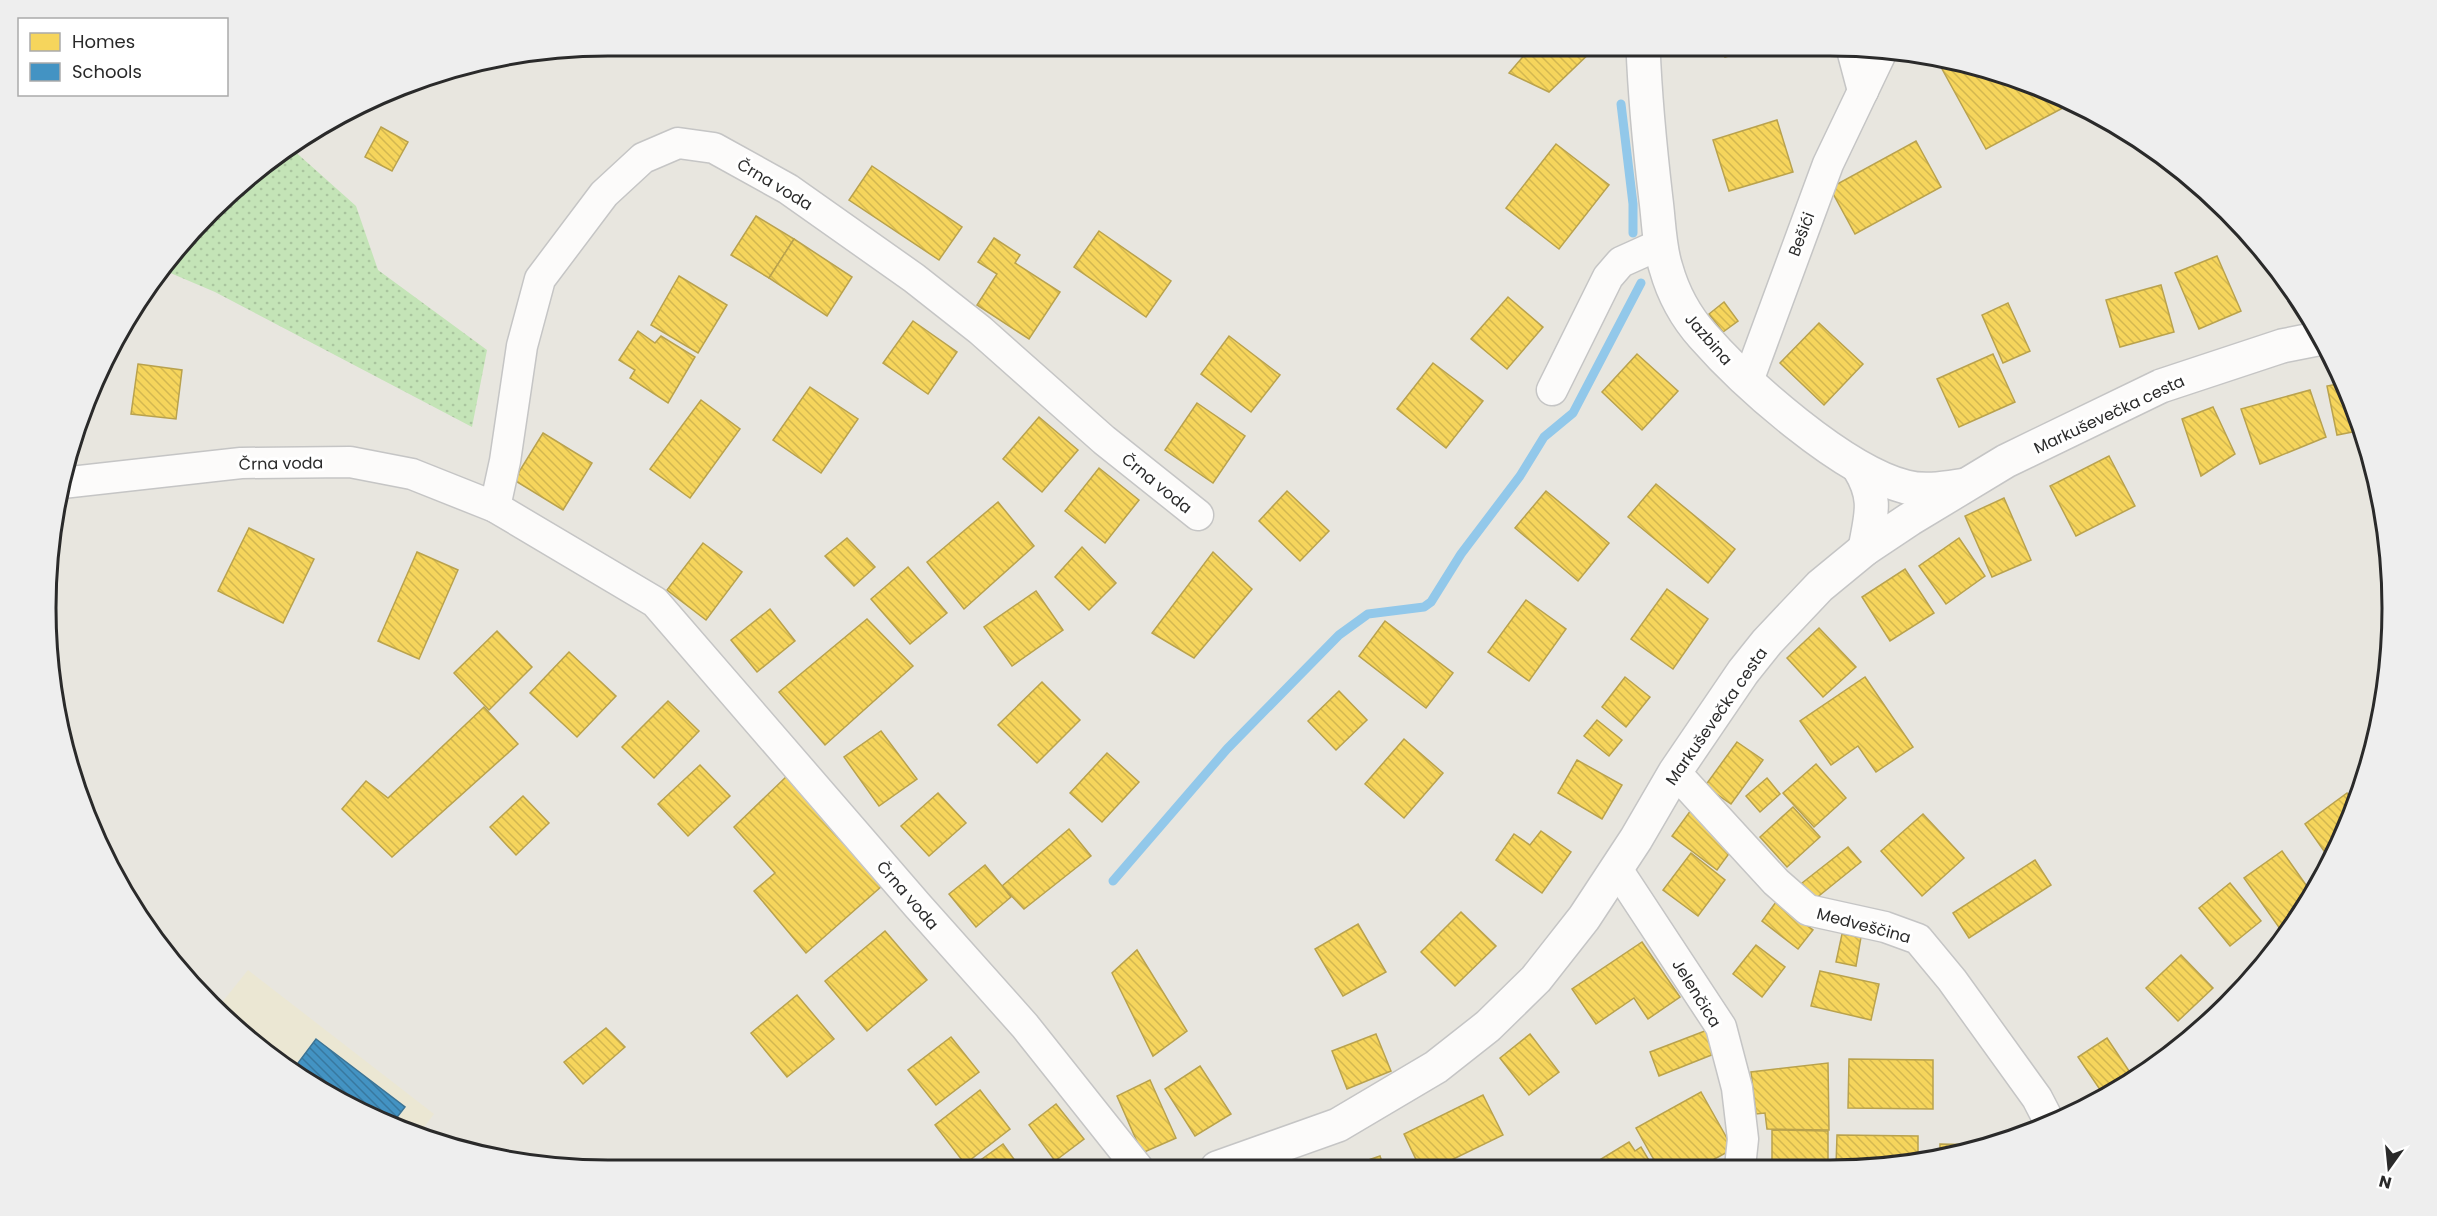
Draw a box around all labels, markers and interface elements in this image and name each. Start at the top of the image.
legend [18,18,228,96]
text: Homes [72,29,135,54]
text: Schools [72,59,142,84]
street label: Črna voda [733,153,817,216]
street label: Bešići [1783,209,1820,260]
street label: Jazbina [1679,308,1738,370]
street label: Markuševečka cesta [2030,369,2188,460]
street label: Črna voda [1117,448,1197,519]
street label: Črna voda [239,451,323,476]
street label: Markuševečka cesta [1660,643,1773,790]
street label: Črna voda [871,856,944,935]
street label: Medveščina [1814,902,1913,949]
street label: Jelenčica [1667,955,1727,1032]
north arrow [2359,1138,2419,1198]
text: N [2376,1169,2394,1195]

